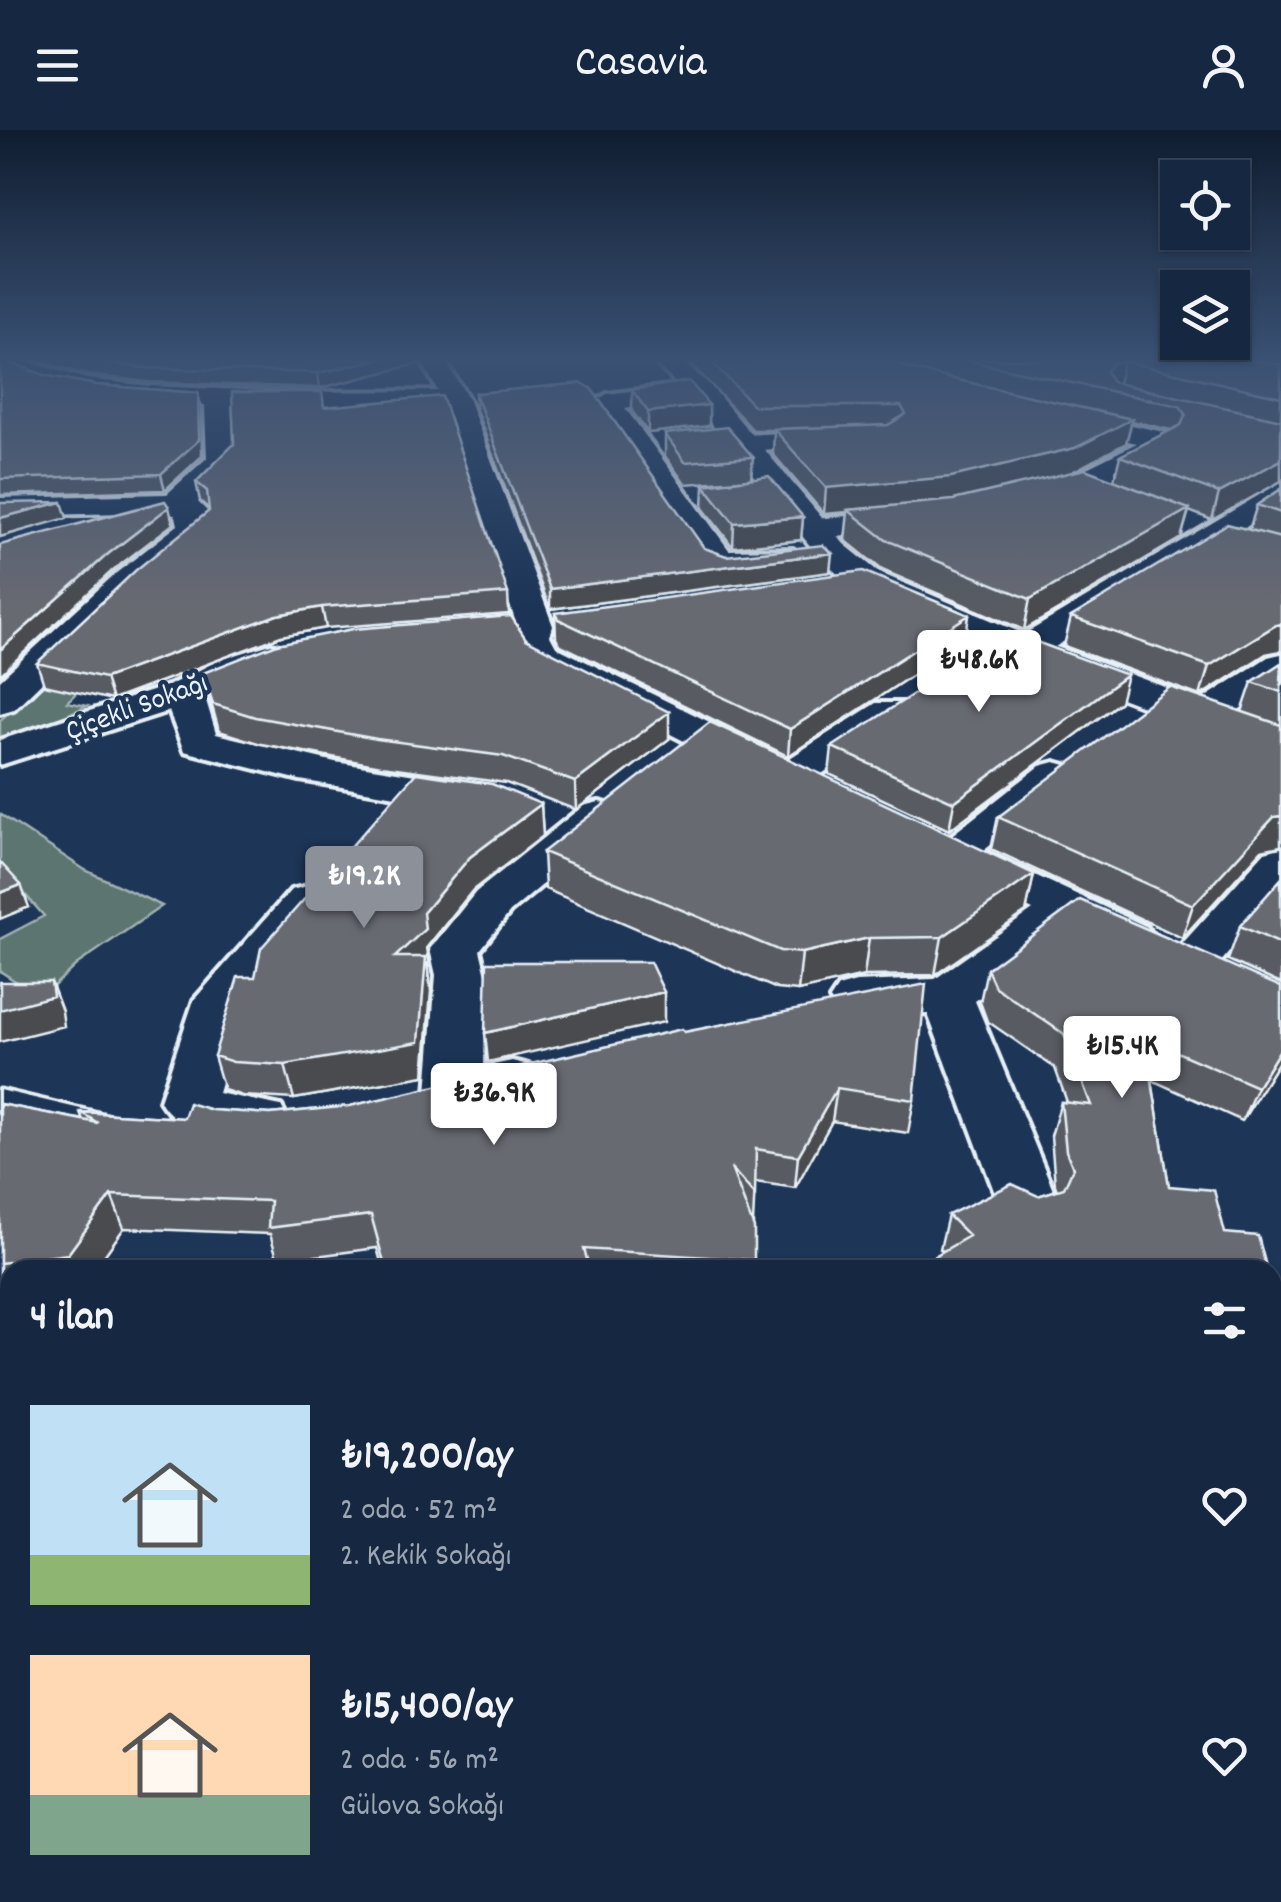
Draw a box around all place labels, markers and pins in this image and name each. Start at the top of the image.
pin: ₺48.6K [898,630,1060,715]
pin: ₺19.2K [283,846,445,931]
pin: ₺15.4K [1041,1016,1203,1101]
pin: ₺36.9K [413,1063,575,1148]

